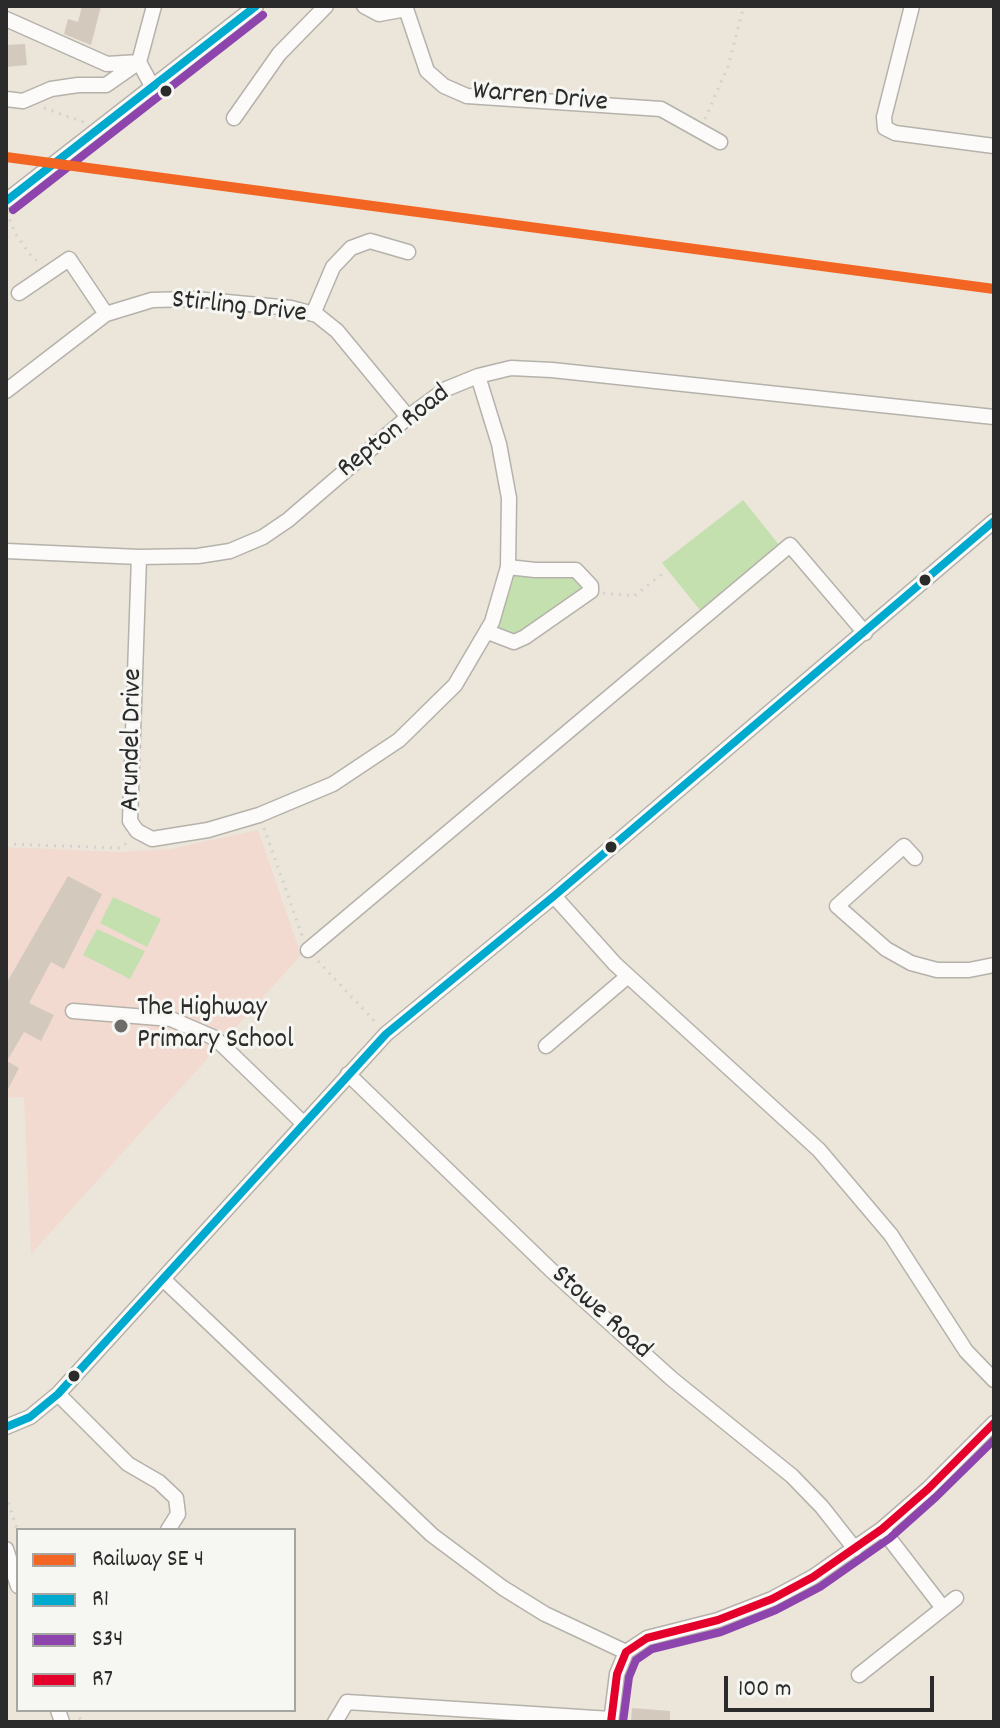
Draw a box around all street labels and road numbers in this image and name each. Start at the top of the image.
street label: Warren Drive [471,76,609,122]
street label: Stirling Drive [170,285,308,333]
street label: Repton Road [332,379,458,487]
street label: Arundel Drive [116,668,152,812]
street label: Stowe Road [543,1260,657,1368]

